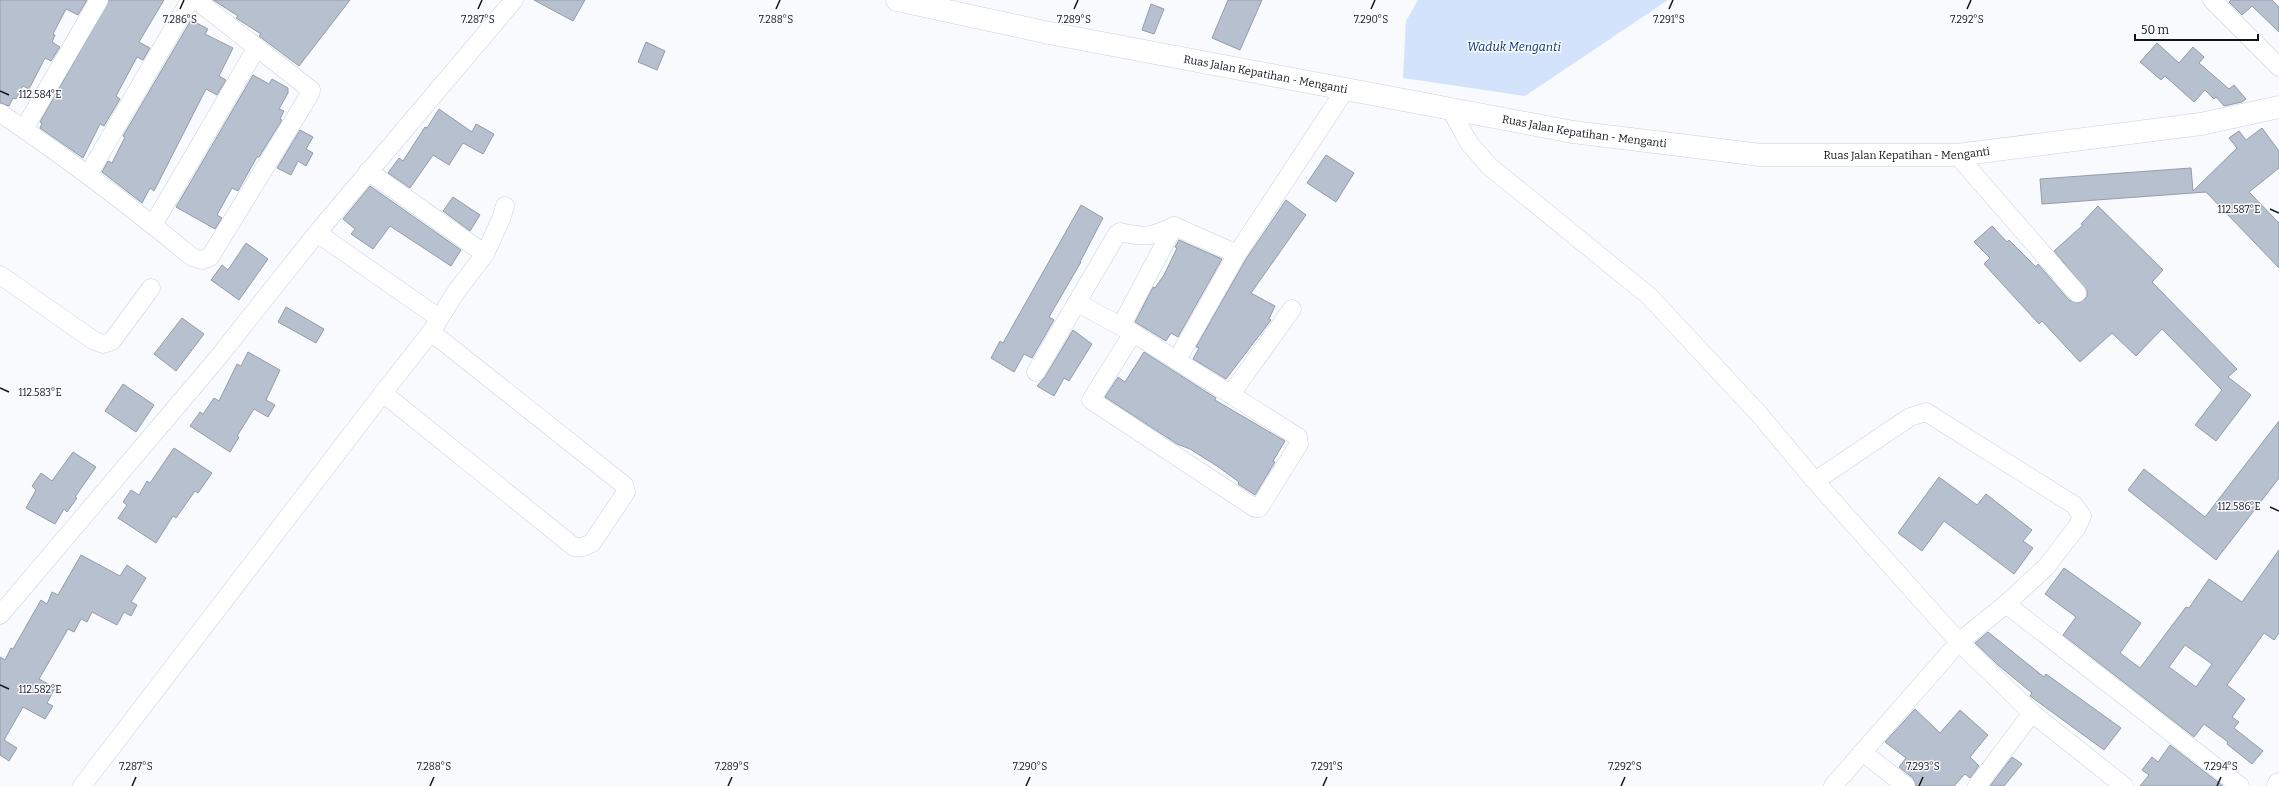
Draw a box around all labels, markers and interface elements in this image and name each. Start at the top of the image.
text: 7.286°S [163,14,197,26]
text: 7.287°S [461,14,495,26]
text: 7.288°S [759,14,793,26]
text: 7.289°S [1057,14,1091,26]
text: 7.290°S [1354,14,1388,26]
text: 7.291°S [1653,14,1685,26]
text: 7.292°S [1950,14,1984,26]
scale bar [2135,16,2258,42]
text: 50 m [2141,23,2170,37]
water label: Waduk Menganti [1467,40,1561,54]
street label: Ruas Jalan Kepatihan - Menganti [1183,52,1349,96]
text: 112.584°E [18,89,62,101]
street label: Ruas Jalan Kepatihan - Menganti [1501,112,1668,150]
street label: Ruas Jalan Kepatihan - Menganti [1824,144,1991,162]
text: 112.587°E [2218,204,2260,216]
text: 112.583°E [18,387,62,399]
text: 112.586°E [2217,501,2261,513]
text: 112.582°E [18,684,62,696]
text: 7.287°S [119,761,153,773]
text: 7.288°S [417,761,451,773]
text: 7.289°S [715,761,749,773]
text: 7.290°S [1013,761,1047,773]
text: 7.291°S [1311,761,1343,773]
text: 7.292°S [1608,761,1642,773]
text: 7.293°S [1906,761,1940,773]
text: 7.294°S [2204,761,2238,773]

